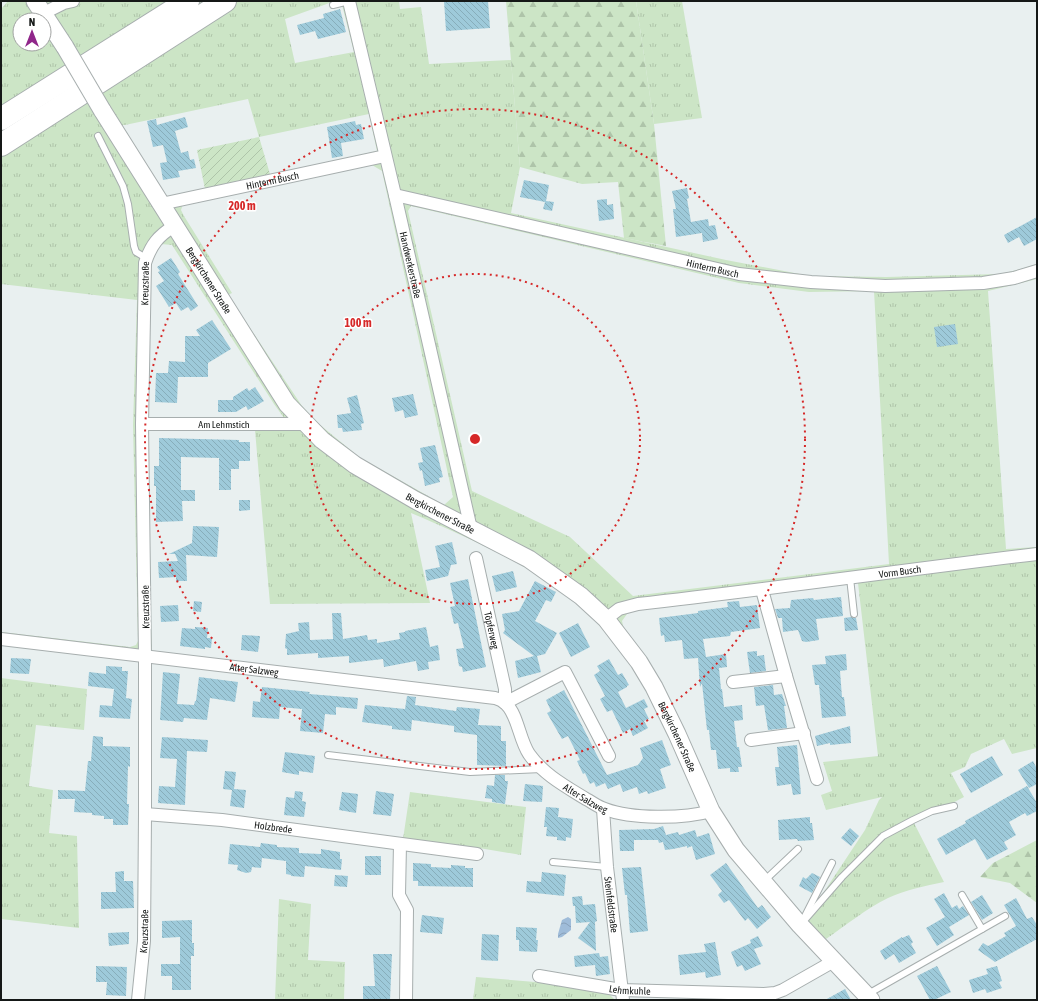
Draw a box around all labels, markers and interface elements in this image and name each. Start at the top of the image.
north arrow [12,12,52,52]
text: N [29,16,35,28]
street label: Hinterm Busch [245,170,300,192]
text: 200 m [228,199,256,213]
street label: Handwerkerstraße [397,230,423,300]
street label: Bergkirchener Straße [184,245,234,316]
street label: Hinterm Busch [685,257,740,280]
street label: Kreuzstraße [139,261,151,305]
text: 100 m [344,316,372,330]
street label: Am Lehmstich [198,419,250,430]
centre of rings [468,432,482,446]
street label: Bergkirchener Straße [404,491,477,536]
street label: Vorm Busch [878,564,922,580]
street label: Kreuzstraße [140,585,151,629]
street label: Töpferweg [482,610,501,651]
street label: Alter Salzweg [229,661,280,678]
street label: Bergkirchener Straße [656,700,698,774]
street label: Alter Salzweg [561,781,610,816]
street label: Holzbrede [254,819,293,835]
street label: Steinfeldstraße [602,876,620,934]
street label: Kreuzstraße [138,909,150,954]
street label: Lehmkuhle [608,983,651,997]

